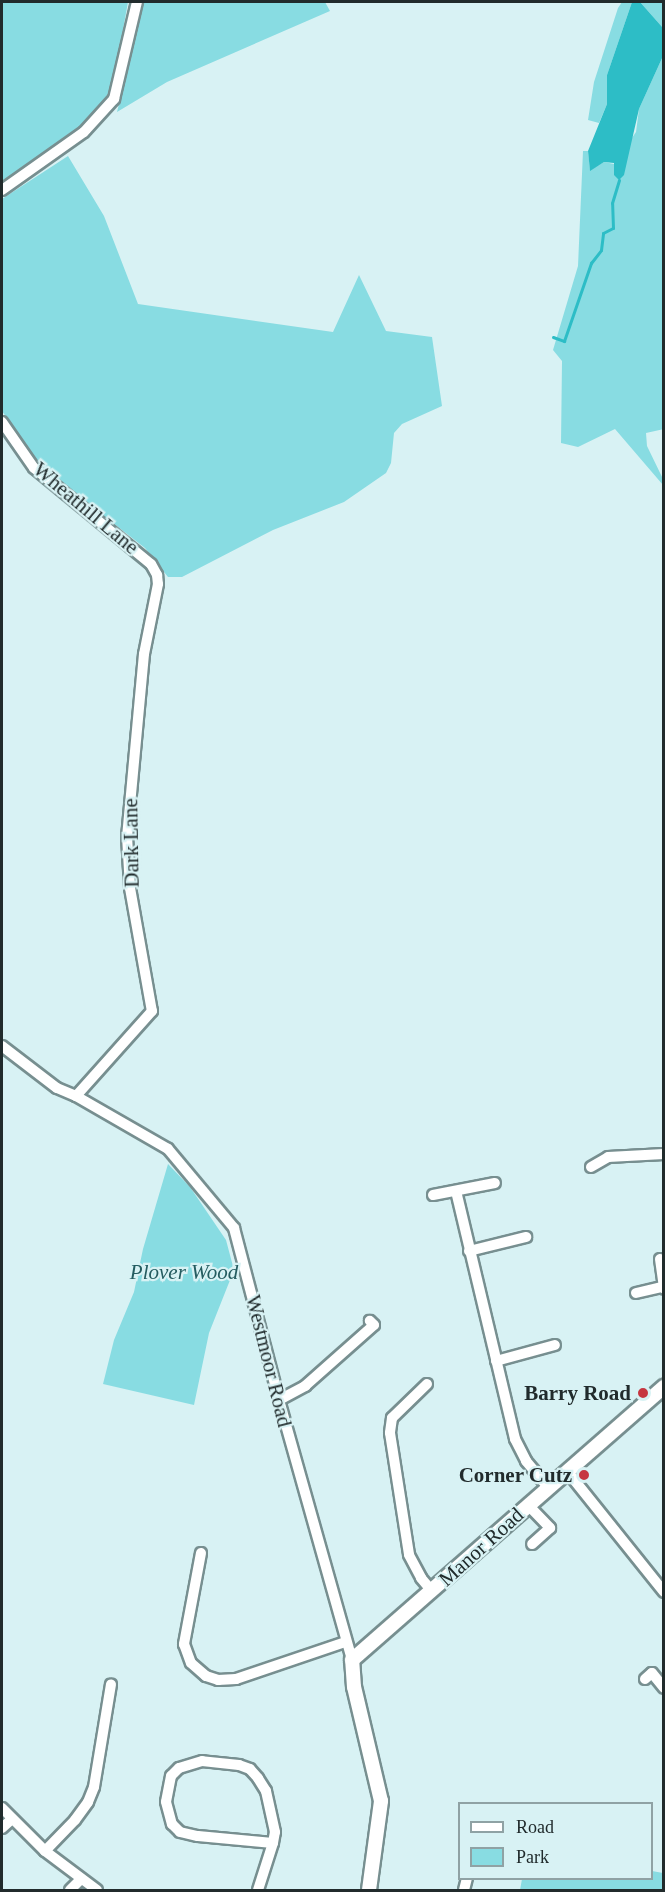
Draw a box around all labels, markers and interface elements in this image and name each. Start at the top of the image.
street label: Wheathill Lane [28,457,144,559]
street label: Dark Lane [118,798,144,888]
park label: Plover Wood [130,1259,238,1285]
street label: Westmoor Road [240,1292,298,1430]
place label: Barry Road [524,1380,631,1406]
marker: Barry Road [636,1386,650,1400]
place label: Corner Cutz [458,1462,572,1488]
marker: Corner Cutz [577,1468,591,1482]
street label: Manor Road [433,1502,529,1592]
legend [458,1802,653,1880]
text: Road [516,1817,554,1837]
text: Park [516,1847,549,1867]

